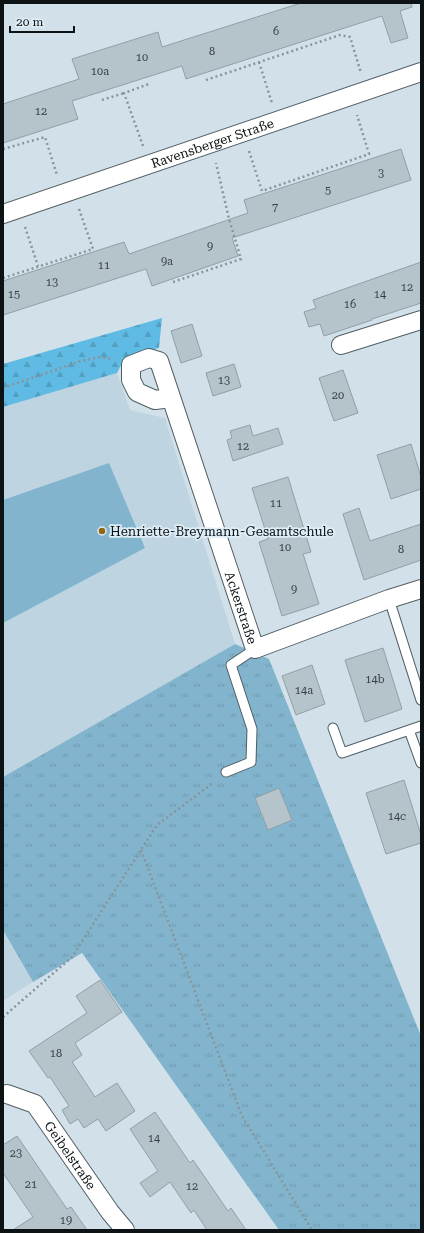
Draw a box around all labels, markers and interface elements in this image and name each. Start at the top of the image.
scale bar [10,8,74,34]
text: 20 m [16,15,43,29]
house number: 6 [273,25,279,38]
house number: 8 [209,45,215,58]
house number: 10 [136,51,148,64]
house number: 10a [91,65,109,78]
house number: 12 [35,105,47,118]
street label: Ravensberger Straße [149,116,276,171]
house number: 3 [378,167,384,180]
house number: 5 [325,184,331,197]
house number: 7 [272,201,278,214]
house number: 9 [207,240,213,253]
house number: 9a [161,255,173,268]
house number: 11 [98,259,110,272]
house number: 13 [46,276,58,289]
house number: 12 [401,281,413,294]
house number: 15 [8,288,20,301]
house number: 14 [374,288,387,301]
house number: 16 [344,298,356,311]
house number: 13 [218,374,230,387]
house number: 20 [332,389,344,402]
house number: 12 [237,440,249,453]
house number: 11 [270,497,282,510]
place label: Henriette-Breymann-Gesamtschule [110,524,334,539]
marker: Henriette-Breymann-Gesamtschule [97,526,107,536]
house number: 10 [279,541,291,554]
house number: 8 [398,543,404,556]
street label: Ackerstraße [222,570,260,646]
house number: 9 [291,583,297,596]
house number: 14b [365,673,385,686]
house number: 14a [295,684,313,697]
house number: 14c [388,810,406,823]
house number: 18 [50,1047,62,1060]
street label: Geibelstraße [41,1118,99,1192]
house number: 14 [148,1132,161,1145]
house number: 23 [10,1147,22,1160]
house number: 21 [25,1178,37,1191]
house number: 12 [186,1180,198,1193]
house number: 19 [60,1214,72,1227]

